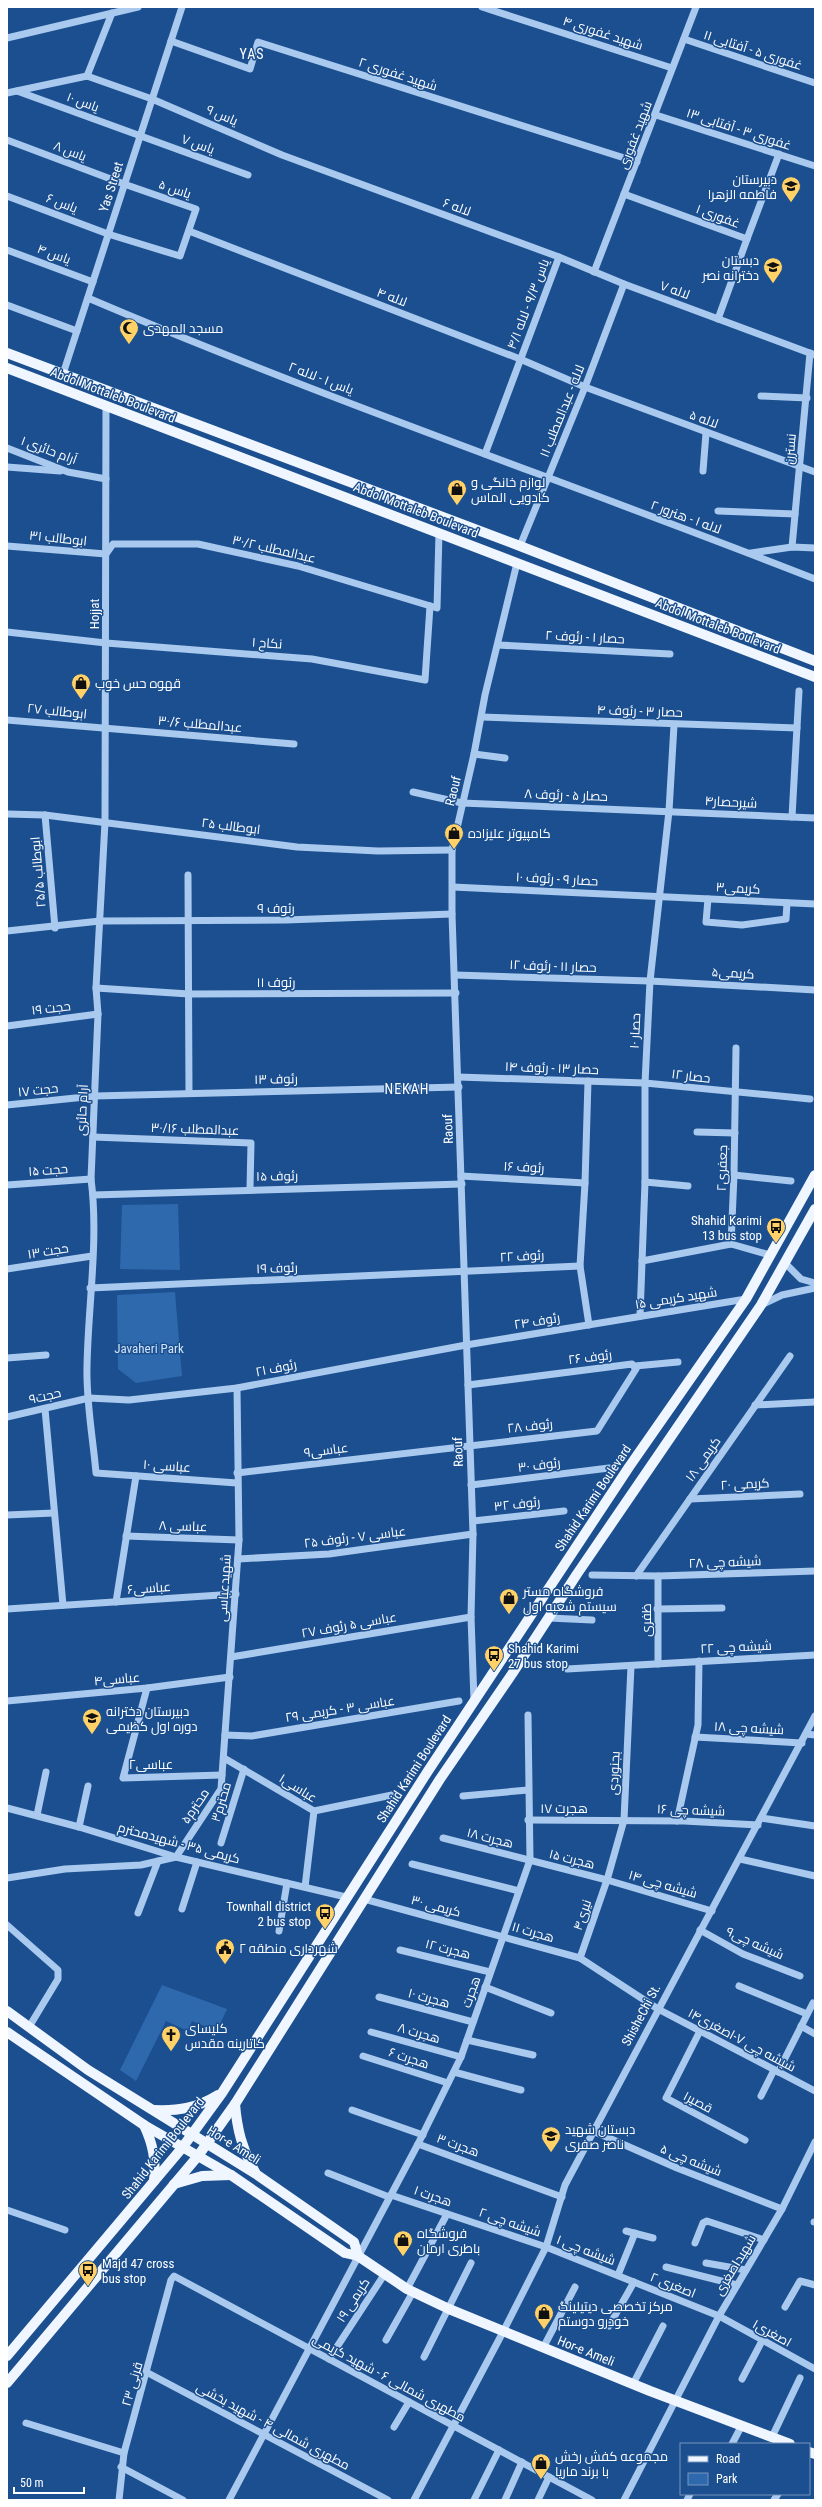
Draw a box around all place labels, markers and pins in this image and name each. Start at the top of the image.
place label: دبیرستان فاطمه الزهرا [708,172,777,202]
school or university icon: دبیرستان فاطمه الزهرا [780,175,802,203]
place label: دبستان دخترانه نصر [701,253,759,283]
school or university icon: دبستان دخترانه نصر [762,256,784,284]
mosque icon: مسجد المهدی [118,317,140,345]
place label: مسجد المهدی [143,321,223,336]
place label: لوازم خانگی و کادویی الماس [471,475,550,505]
shop icon: لوازم خانگی و کادویی الماس [446,478,468,506]
shop icon: قهوه حس خوب [70,672,92,700]
place label: قهوه حس خوب [95,676,181,691]
shop icon: کامپیوتر علیزاده [443,822,465,850]
place label: کامپیوتر علیزاده [468,826,551,842]
place label: Shahid Karimi 13 bus stop [691,1213,762,1243]
bus stop icon: Shahid Karimi 13 bus stop [765,1216,787,1244]
place label: فروشگاه مستر سیستم شعبه اول [522,1584,617,1616]
shop icon: فروشگاه مستر سیستم شعبه اول [498,1587,520,1615]
place label: Shahid Karimi 27 bus stop [508,1641,579,1671]
bus stop icon: Shahid Karimi 27 bus stop [483,1644,505,1672]
place label: دبیرستان دخترانه دوره اول کظیمی [106,1704,198,1735]
school or university icon: دبیرستان دخترانه دوره اول کظیمی [81,1707,103,1735]
place label: Townhall district 2 bus stop [226,1899,311,1929]
bus stop icon: Townhall district 2 bus stop [314,1902,336,1930]
public building icon: شهرداری منطقه ۲ [214,1937,236,1965]
place label: شهرداری منطقه ۲ [239,1941,338,1956]
place label: کلیسای کاتارینه مقدس [185,2021,265,2051]
church icon: کلیسای کاتارینه مقدس [160,2024,182,2052]
place label: دبستان شهید ناصر صفری [565,2122,635,2152]
school or university icon: دبستان شهید ناصر صفری [540,2125,562,2153]
place label: فروشگاه باطری ارمان [417,2226,480,2256]
shop icon: فروشگاه باطری ارمان [392,2229,414,2257]
place label: Majd 47 cross bus stop [102,2256,175,2286]
bus stop icon: Majd 47 cross bus stop [77,2259,99,2287]
place label: مرکز تخصصی دیتیلینگ خودرو دوستم [558,2299,673,2331]
shop icon: مرکز تخصصی دیتیلینگ خودرو دوستم [533,2302,555,2330]
place label: مجموعه کفش رخش با برند ماریا [555,2449,668,2479]
shop icon: مجموعه کفش رخش با برند ماریا [530,2452,552,2480]

